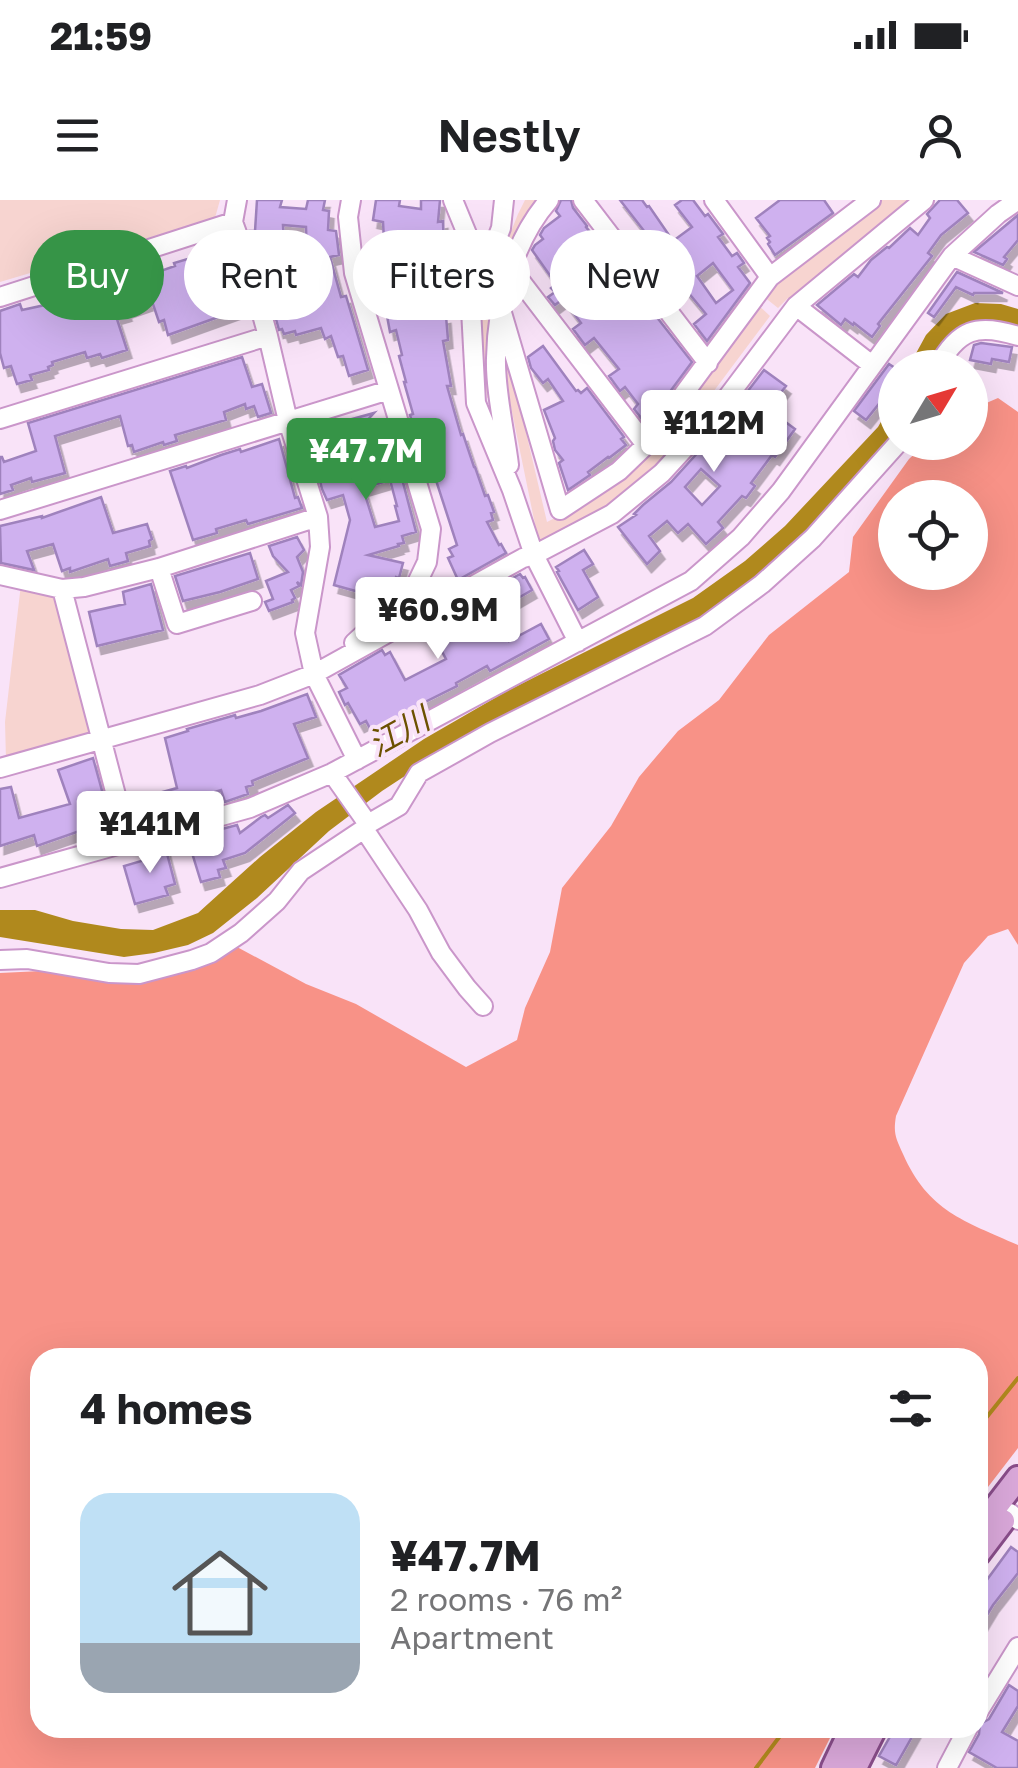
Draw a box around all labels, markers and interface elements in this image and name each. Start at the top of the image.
text: 21:59 [50,13,152,58]
icon: menu [50,108,105,163]
text: Nestly [437,108,581,162]
icon: person [913,108,968,163]
chip: Buy [30,230,164,320]
chip: Rent [184,230,333,320]
chip: Filters [353,230,530,320]
chip: New [550,230,695,320]
north arrow [878,350,988,460]
map controls [878,350,988,590]
pin: ¥112M [644,390,784,475]
text: ¥112M [663,403,765,441]
pin: ¥47.7M [285,418,447,503]
text: ¥47.7M [309,431,423,469]
button: locate [878,480,988,590]
pin: ¥60.9M [357,577,519,662]
text: ¥60.9M [377,590,499,628]
water label: 江川 [361,698,438,763]
pin: ¥141M [80,791,220,876]
text: ¥141M [99,804,201,842]
icon: filters [883,1381,938,1436]
text: 4 homes [80,1383,252,1433]
text: ¥47.7M [390,1530,541,1580]
icon: home [160,1533,280,1653]
text: 2 rooms · 76 m² [390,1580,622,1618]
text: Apartment [390,1618,554,1656]

